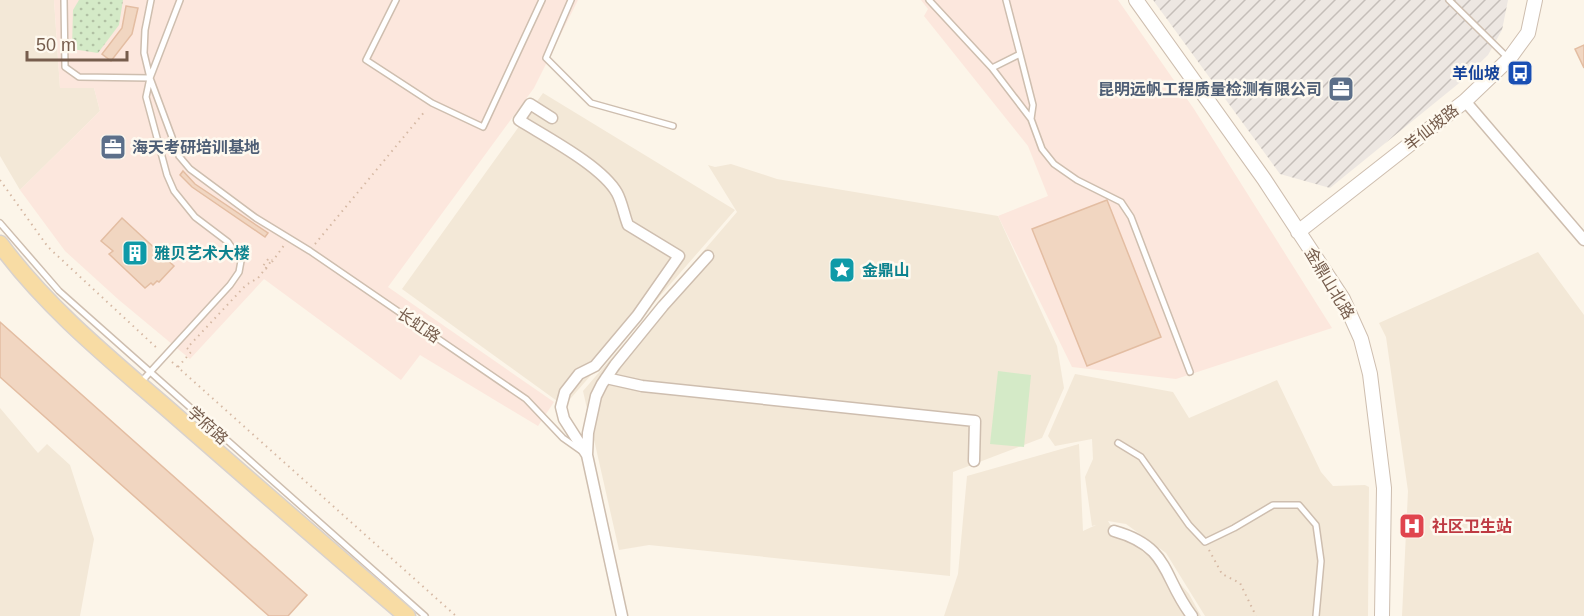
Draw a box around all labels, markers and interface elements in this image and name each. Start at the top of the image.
scale bar [27,24,128,62]
text: 50 m [36,35,76,55]
bus stop icon: 羊仙坡 [1505,58,1535,88]
place label: 羊仙坡 [1452,64,1500,82]
office icon: 昆明远帆工程质量检测有限公司 [1326,74,1356,104]
place label: 昆明远帆工程质量检测有限公司 [1098,80,1322,98]
street label: 羊仙坡路 [1401,101,1462,154]
office icon: 海天考研培训基地 [98,132,128,162]
place label: 海天考研培训基地 [132,138,260,156]
building icon: 雅贝艺术大楼 [120,238,150,268]
place label: 雅贝艺术大楼 [154,245,250,262]
street label: 金鼎山北路 [1302,245,1357,322]
place icon: 金鼎山 [827,255,857,285]
place label: 金鼎山 [862,262,910,279]
street label: 长虹路 [394,305,443,346]
street label: 学府路 [184,403,231,448]
hospital icon: 社区卫生站 [1397,511,1427,541]
place label: 社区卫生站 [1432,517,1512,535]

